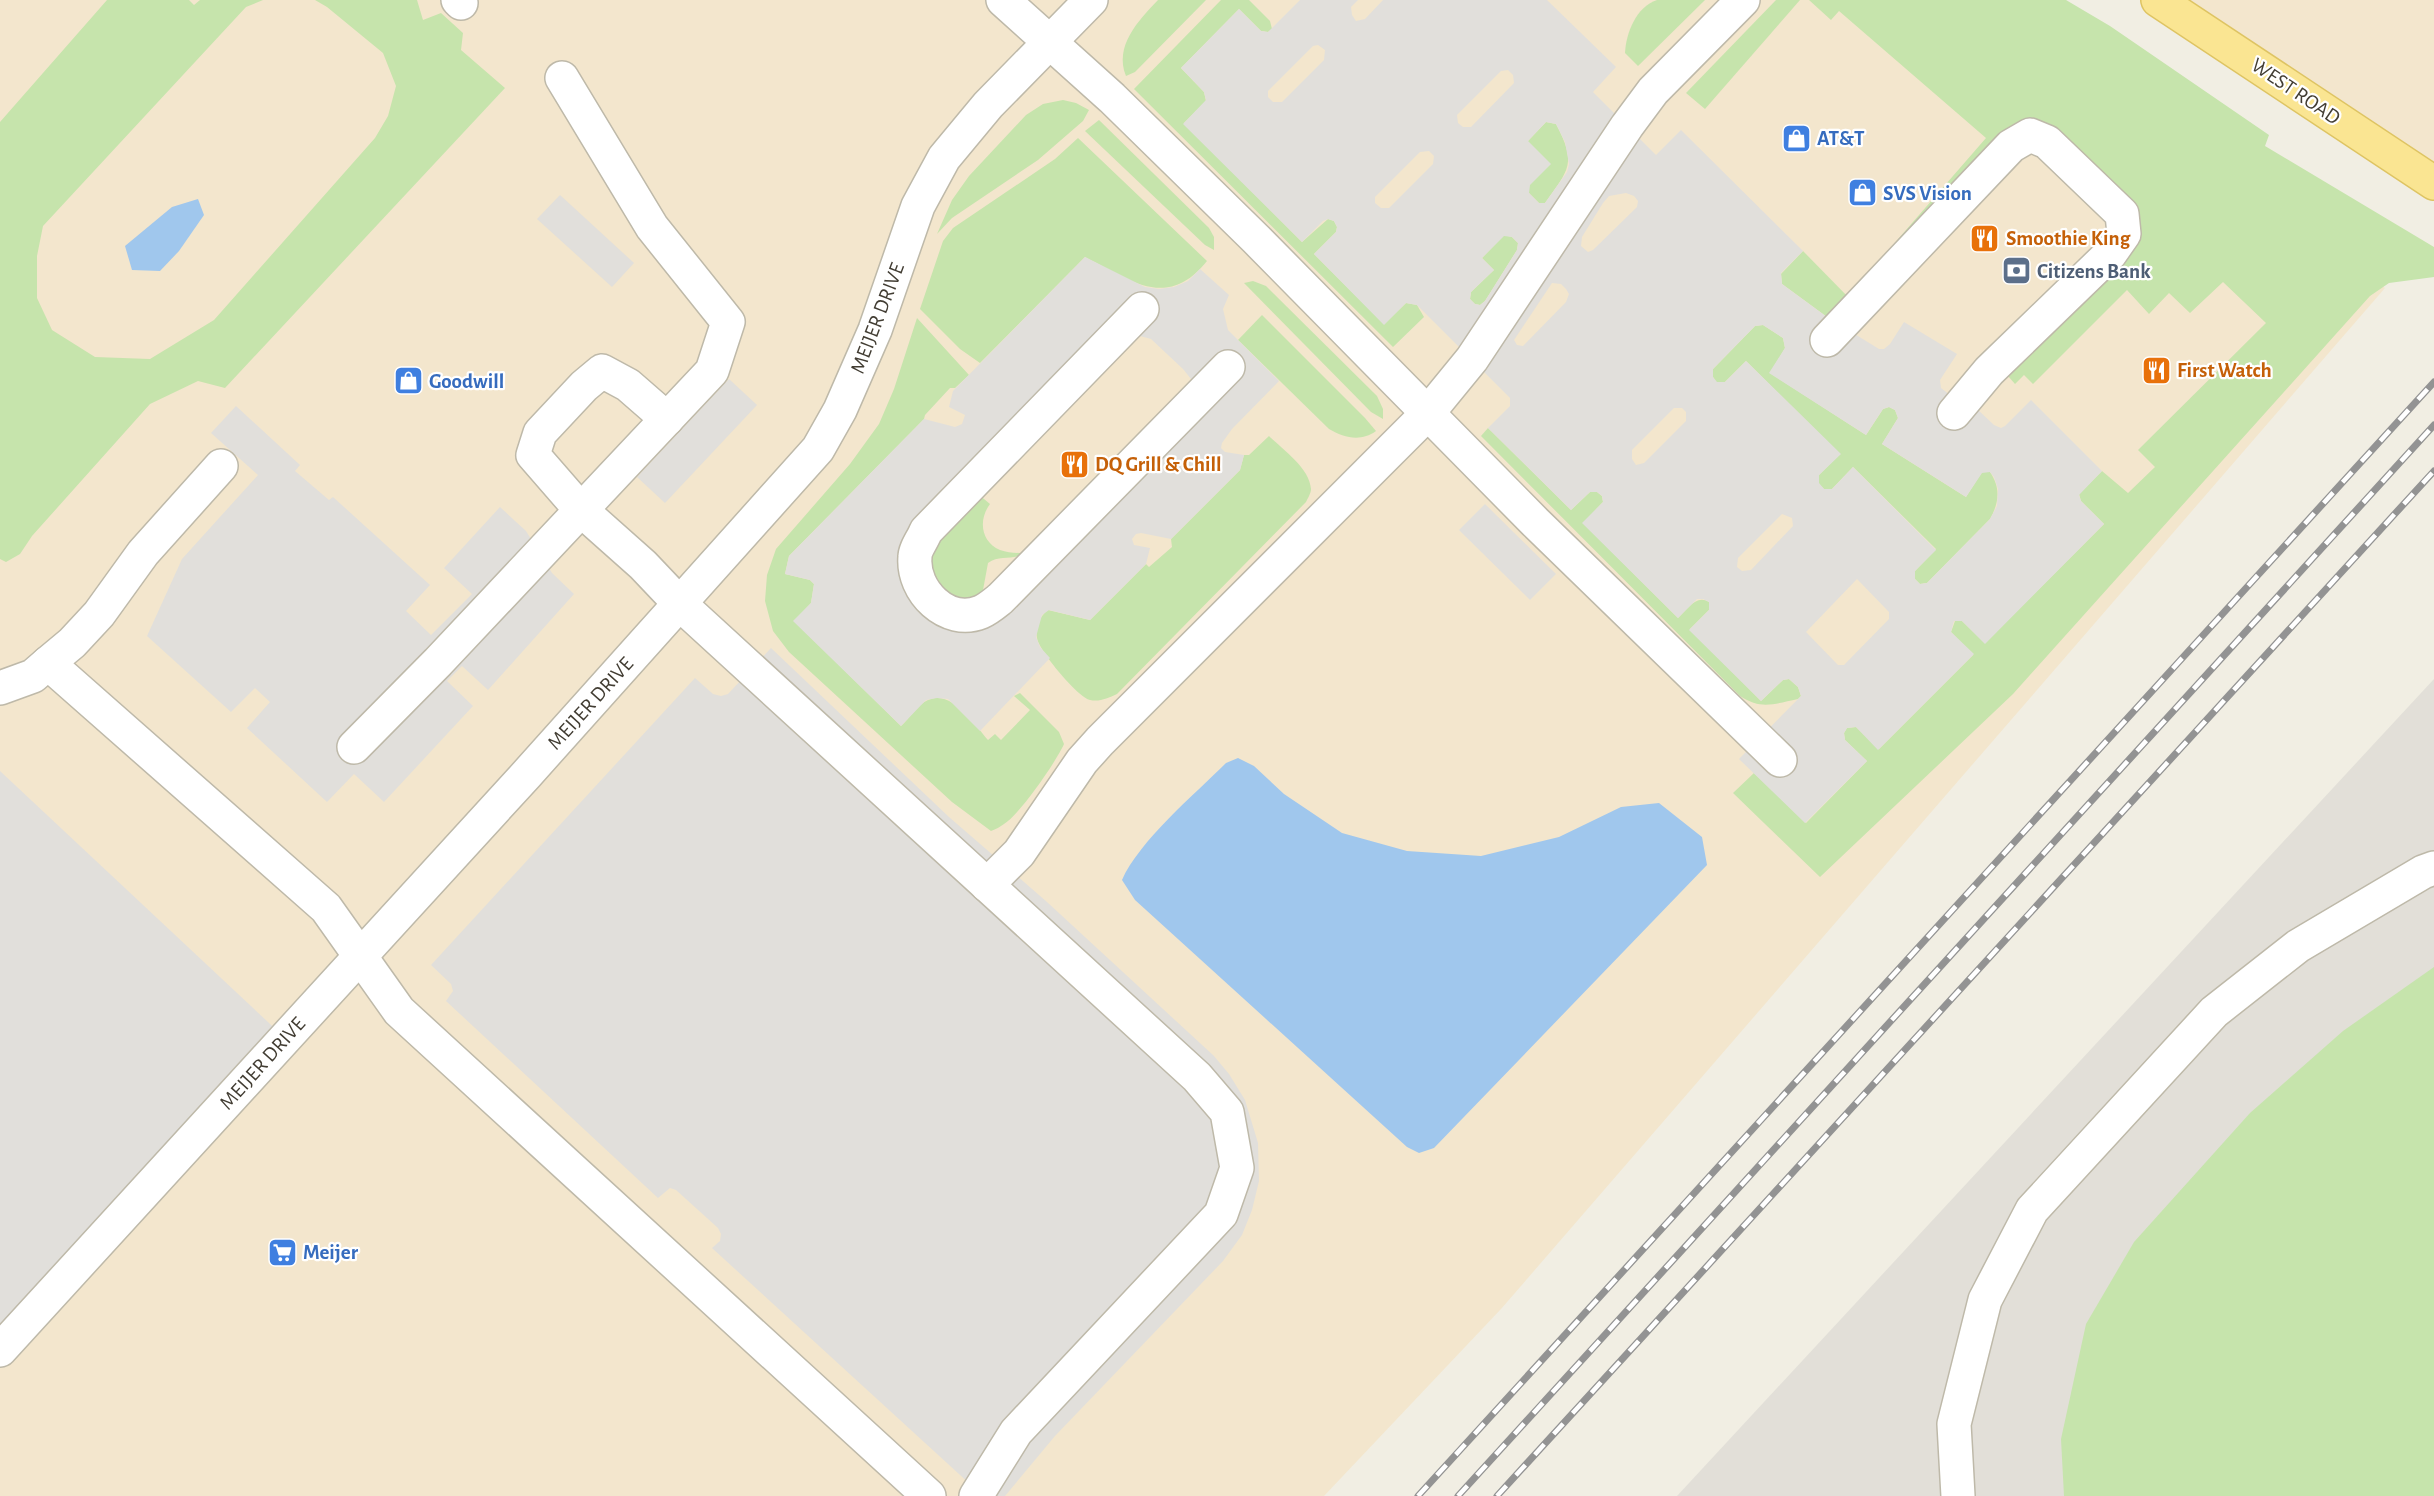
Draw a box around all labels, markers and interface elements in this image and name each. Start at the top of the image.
street label: WEST ROAD [2247,54,2344,129]
shop icon: AT&T [1780,122,1812,154]
place label: AT&T [1817,128,1865,149]
shop icon: SVS Vision [1846,177,1878,209]
place label: SVS Vision [1883,183,1972,204]
restaurant icon: Smoothie King [1969,222,2001,254]
place label: Smoothie King [2006,228,2131,249]
bank icon: Citizens Bank [2000,255,2032,287]
street label: MEIJER DRIVE [847,260,908,376]
place label: Citizens Bank [2037,261,2151,282]
restaurant icon: First Watch [2140,354,2172,386]
place label: First Watch [2177,360,2272,381]
shop icon: Goodwill [392,365,424,397]
place label: Goodwill [429,371,504,392]
restaurant icon: DQ Grill & Chill [1058,448,1090,480]
place label: DQ Grill & Chill [1095,454,1221,476]
street label: MEIJER DRIVE [544,653,637,754]
street label: MEIJER DRIVE [216,1013,309,1114]
supermarket icon: Meijer [266,1236,298,1268]
place label: Meijer [303,1242,359,1263]

